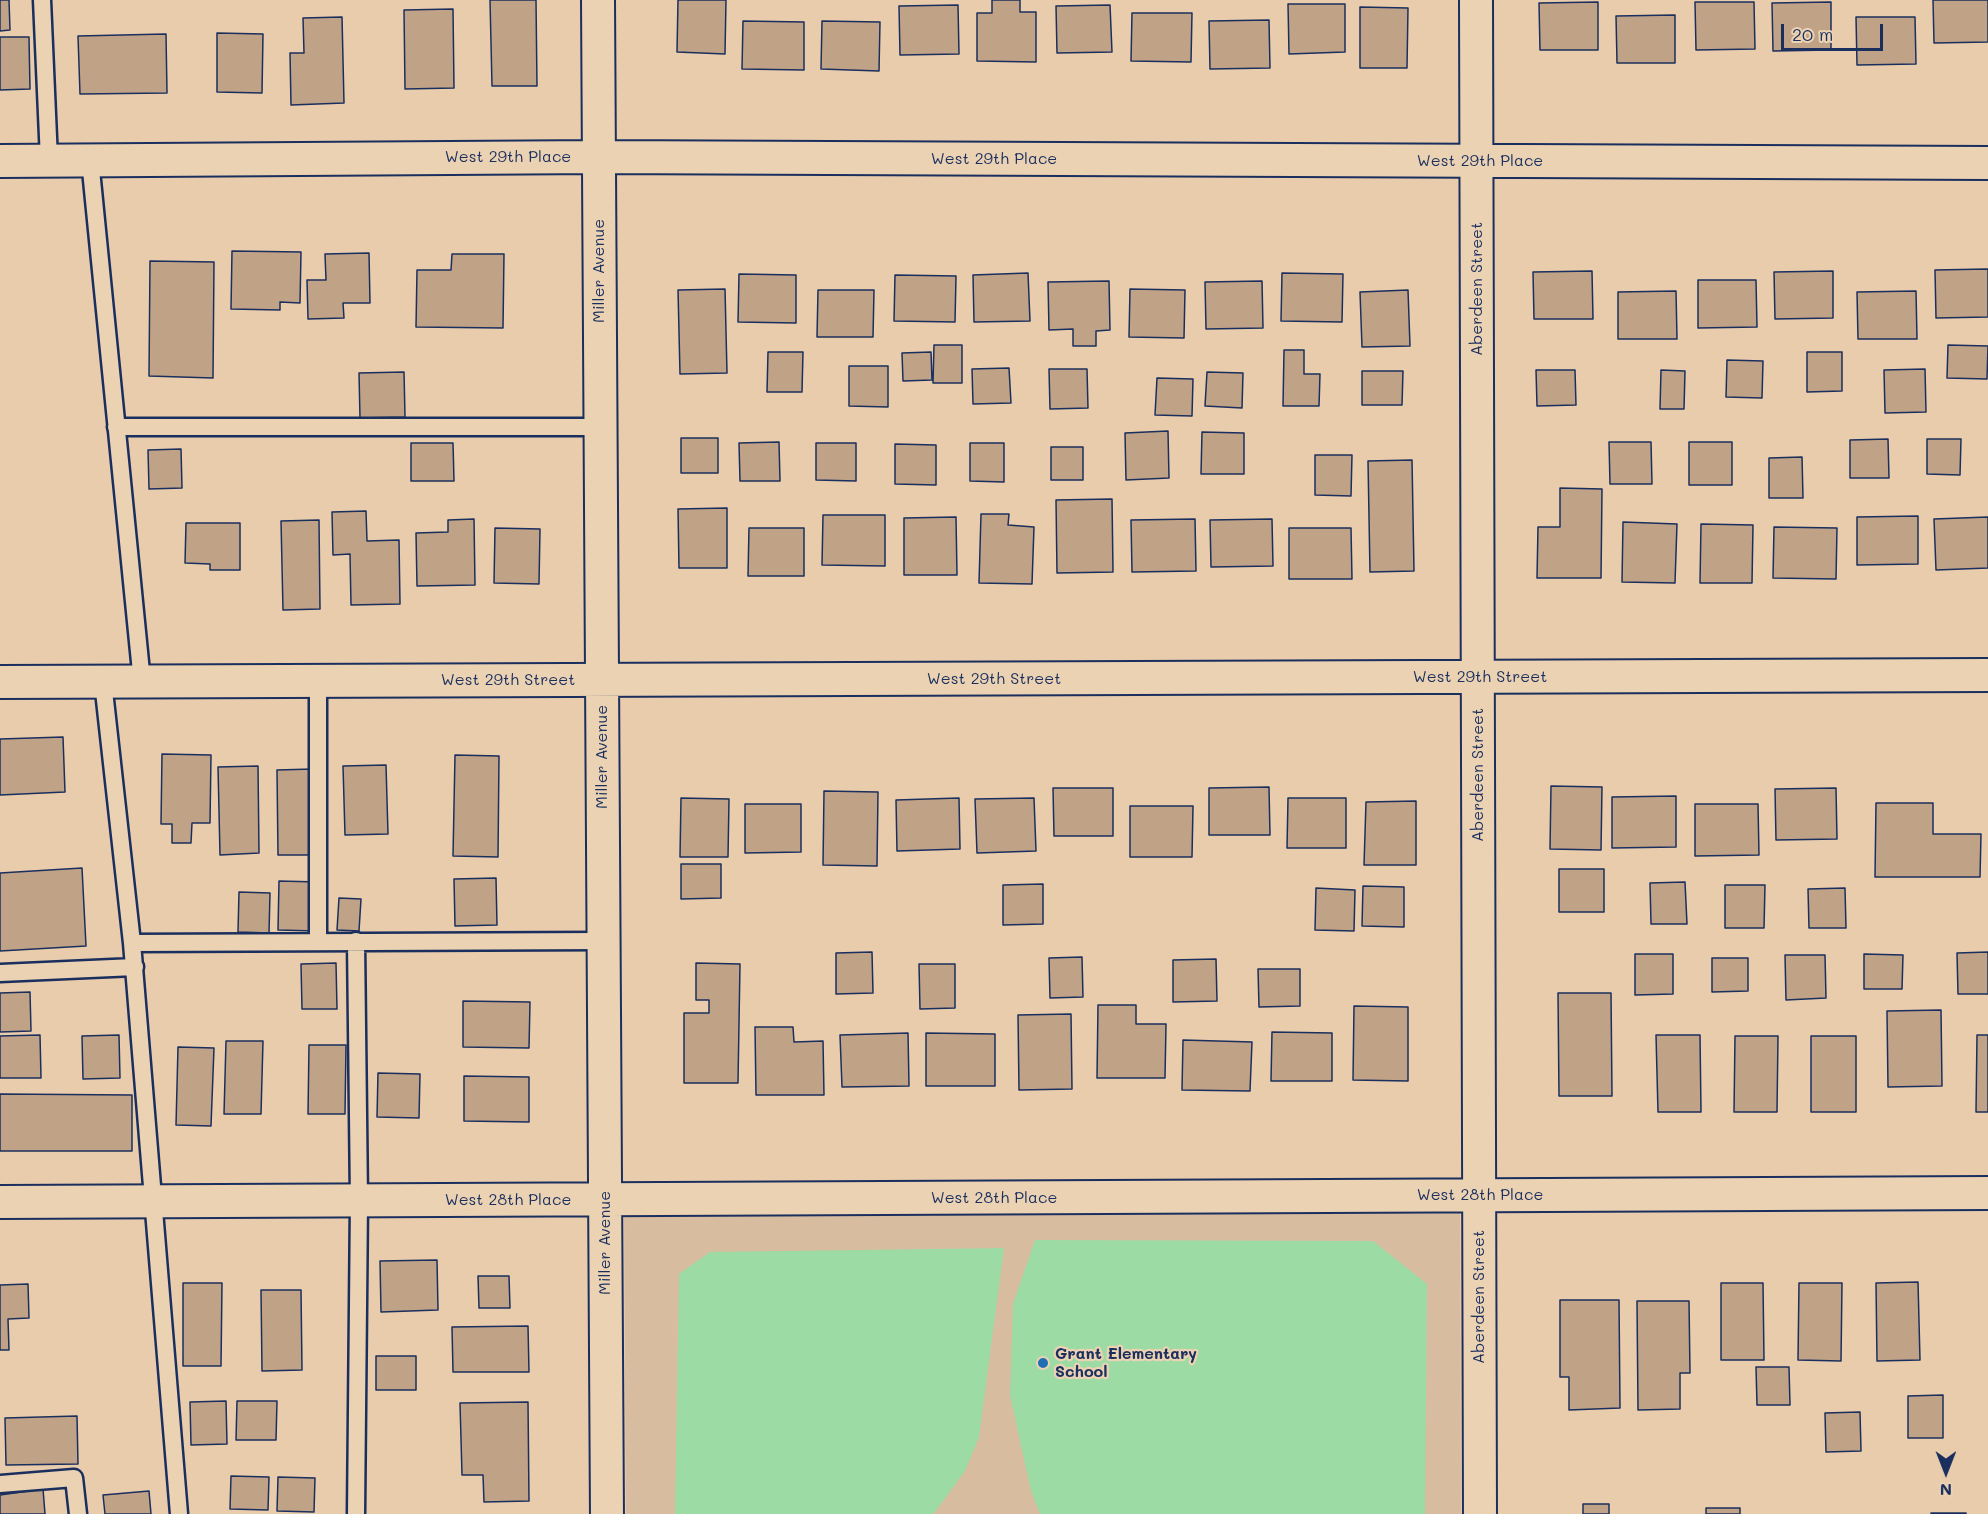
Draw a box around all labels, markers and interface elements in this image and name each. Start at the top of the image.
scale bar [1784,12,1886,50]
text: 20 m [1792,22,1833,46]
street label: West 29th Place [445,147,571,167]
street label: West 29th Place [931,149,1057,169]
street label: West 29th Place [1417,151,1543,171]
street label: Miller Avenue [589,219,609,323]
street label: Aberdeen Street [1467,222,1487,356]
street label: West 29th Street [1413,667,1547,687]
street label: West 29th Street [927,669,1061,689]
street label: West 29th Street [441,670,575,690]
street label: Miller Avenue [592,705,612,809]
street label: Aberdeen Street [1468,708,1488,842]
street label: West 28th Place [1417,1185,1543,1205]
street label: West 28th Place [931,1188,1057,1208]
street label: West 28th Place [445,1190,571,1210]
street label: Miller Avenue [595,1191,615,1295]
street label: Aberdeen Street [1469,1230,1489,1364]
place label: Grant Elementary School [1055,1344,1197,1382]
marker: Grant Elementary School [1036,1356,1050,1370]
north arrow [1916,1442,1976,1502]
text: N [1940,1480,1952,1501]

